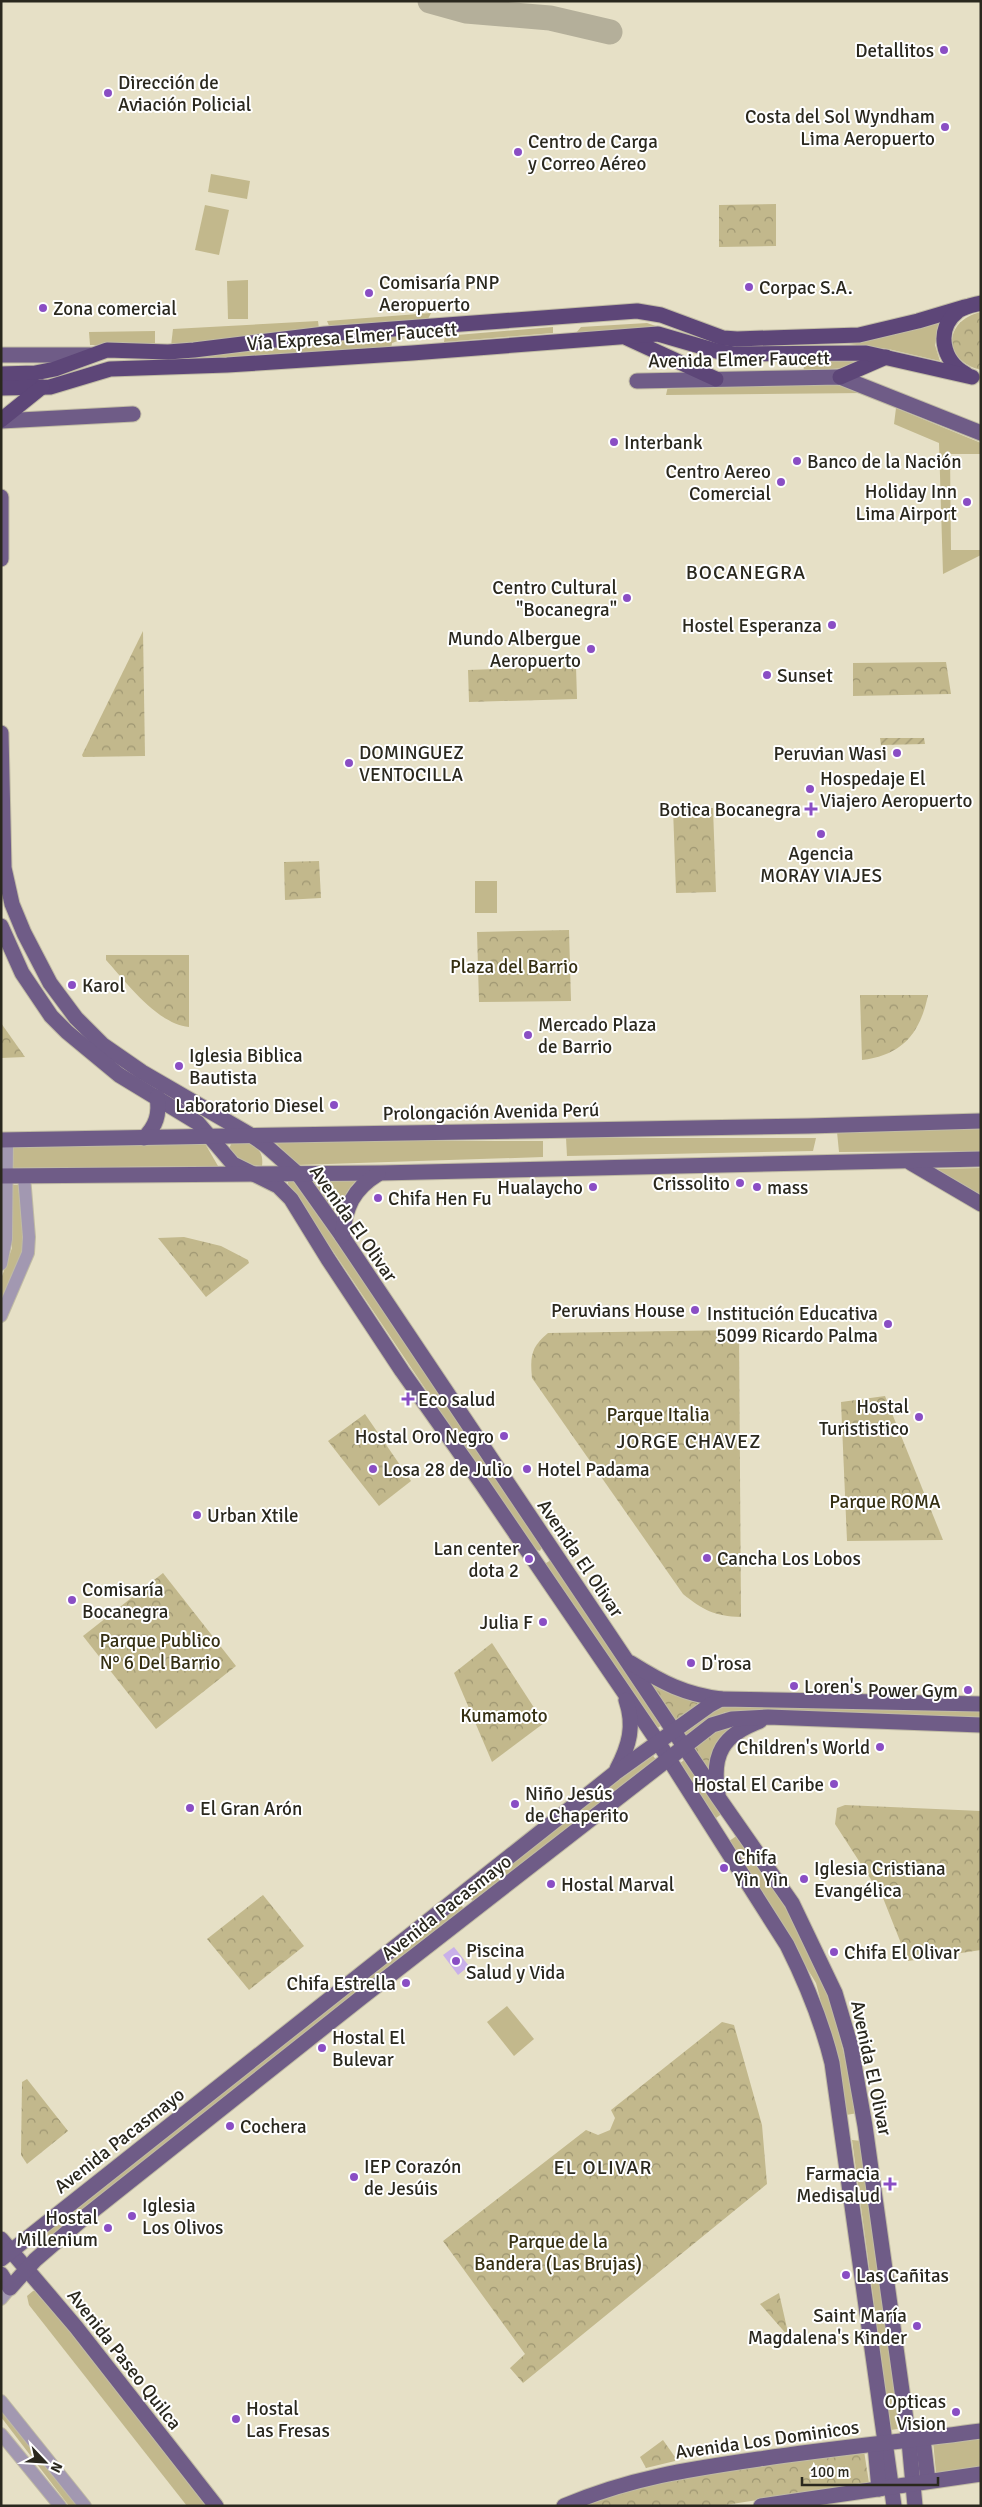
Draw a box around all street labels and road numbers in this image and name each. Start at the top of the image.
street label: Vía Expresa Elmer Faucett [246,318,458,356]
street label: Avenida Elmer Faucett [648,346,830,374]
street label: Prolongación Avenida Perú [382,1098,600,1126]
street label: Avenida El Olivar [304,1160,402,1287]
street label: Avenida El Olivar [532,1495,629,1622]
street label: Avenida Pacasmayo [377,1849,517,1966]
street label: Avenida El Olivar [845,1999,897,2138]
street label: Avenida Pacasmayo [50,2082,190,2199]
street label: Avenida Paseo Quilca [62,2284,187,2435]
street label: Avenida Los Dominicos [674,2415,861,2465]

